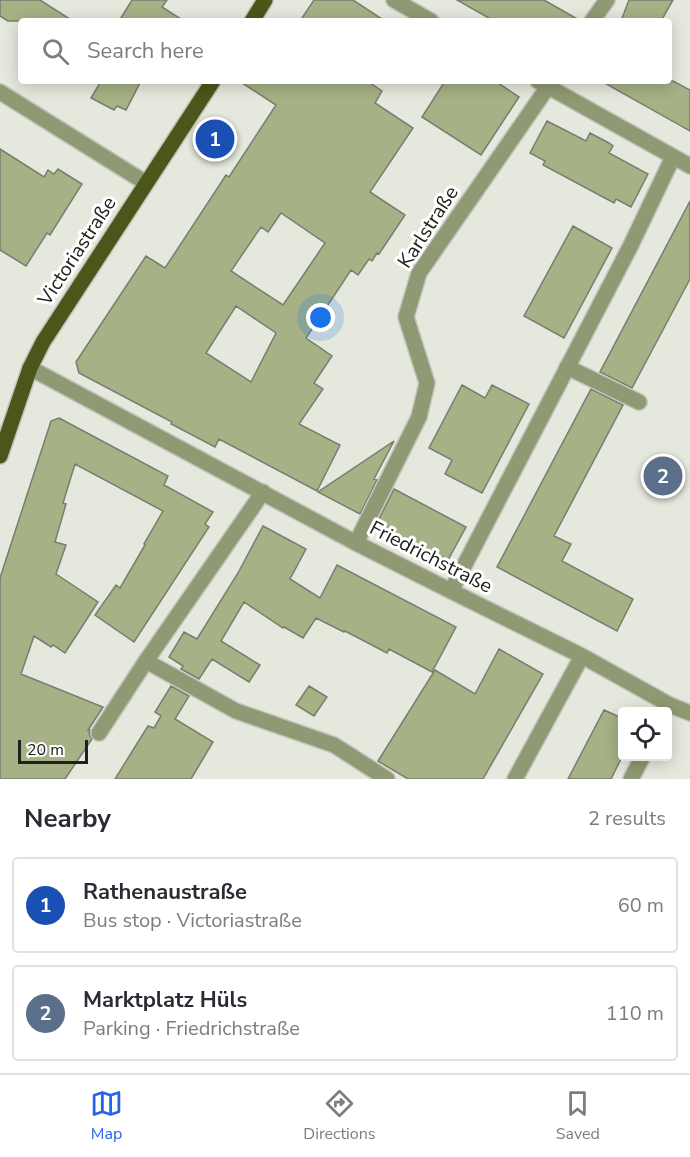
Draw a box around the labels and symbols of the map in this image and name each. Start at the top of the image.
pin: 1 [196,116,234,162]
street label: Karlstraße [391,181,465,273]
street label: Victoriastraße [31,191,122,312]
your location [306,303,335,332]
pin: 2 [644,454,682,498]
street label: Friedrichstraße [365,514,497,600]
scale bar [18,737,88,764]

